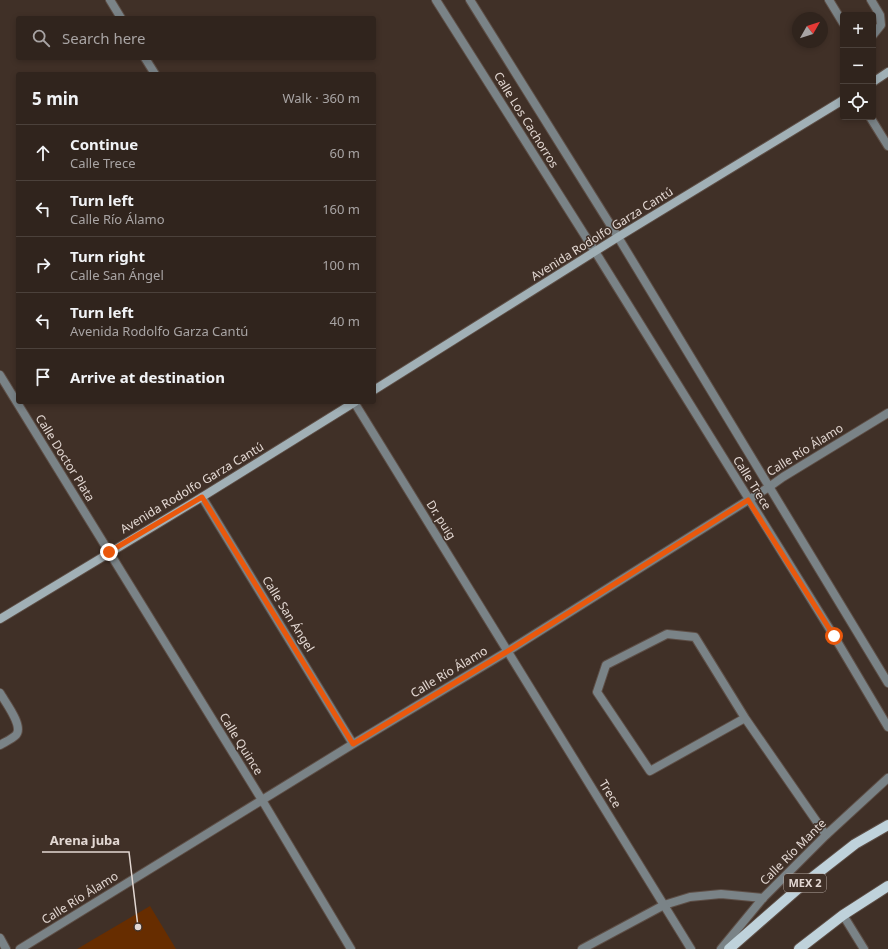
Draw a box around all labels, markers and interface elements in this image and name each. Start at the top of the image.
north arrow [792,12,828,48]
map controls [840,12,876,120]
button: + [840,12,876,48]
search box [16,16,376,60]
icon: search [30,27,52,49]
text: Search here [62,28,145,48]
button: − [840,48,876,84]
street label: Calle Los Cachorros [490,68,563,171]
button: locate [840,84,876,120]
text: 5 min [32,87,79,110]
text: Walk · 360 m [282,89,360,107]
text: Continue [70,134,138,154]
icon: ahead [32,142,54,164]
text: 60 m [330,144,360,162]
text: Calle Trece [70,154,136,172]
street label: Avenida Rodolfo Garza Cantú [527,183,676,284]
text: Turn left [70,190,134,210]
icon: left [32,198,54,220]
text: 160 m [322,200,360,218]
text: Calle Río Álamo [70,210,165,228]
text: Turn right [70,246,145,266]
icon: right [32,254,54,276]
text: 100 m [322,256,360,274]
text: Calle San Ángel [70,266,164,284]
text: Turn left [70,302,134,322]
icon: left [32,310,54,332]
text: 40 m [330,312,360,330]
text: Avenida Rodolfo Garza Cantú [70,322,248,340]
icon: arrive [32,366,54,388]
text: Arrive at destination [70,367,225,387]
street label: Calle Doctor Plata [32,411,99,505]
street label: Calle Río Álamo [763,419,846,480]
street label: Avenida Rodolfo Garza Cantú [117,438,267,537]
street label: Calle Trece [729,453,776,513]
street label: Dr. puig [423,497,460,543]
route end [100,543,118,561]
street label: Calle San Ángel [258,573,319,655]
route start [825,627,843,645]
street label: Calle Río Álamo [407,642,491,701]
street label: Calle Quince [216,709,267,778]
street label: Trece [595,776,626,811]
street label: Calle Río Mante [756,815,830,889]
callout: Arena juba [42,827,129,852]
text: Arena juba [50,831,120,849]
street label: Calle Río Álamo [38,867,121,928]
road number: MEX 2 [784,874,826,892]

